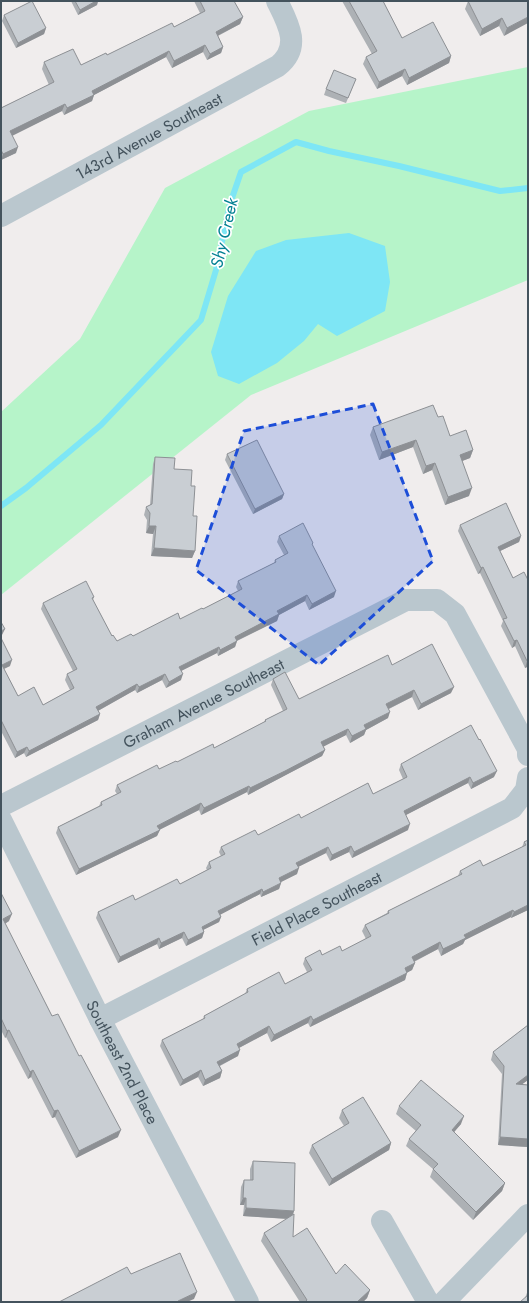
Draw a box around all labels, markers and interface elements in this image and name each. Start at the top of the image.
street label: 143rd Avenue Southeast [71,87,226,185]
water label: Shy Creek [204,195,244,270]
street label: Graham Avenue Southeast [119,652,288,754]
street label: Field Place Southeast [247,865,385,951]
street label: Southeast 2nd Place [81,996,164,1128]

